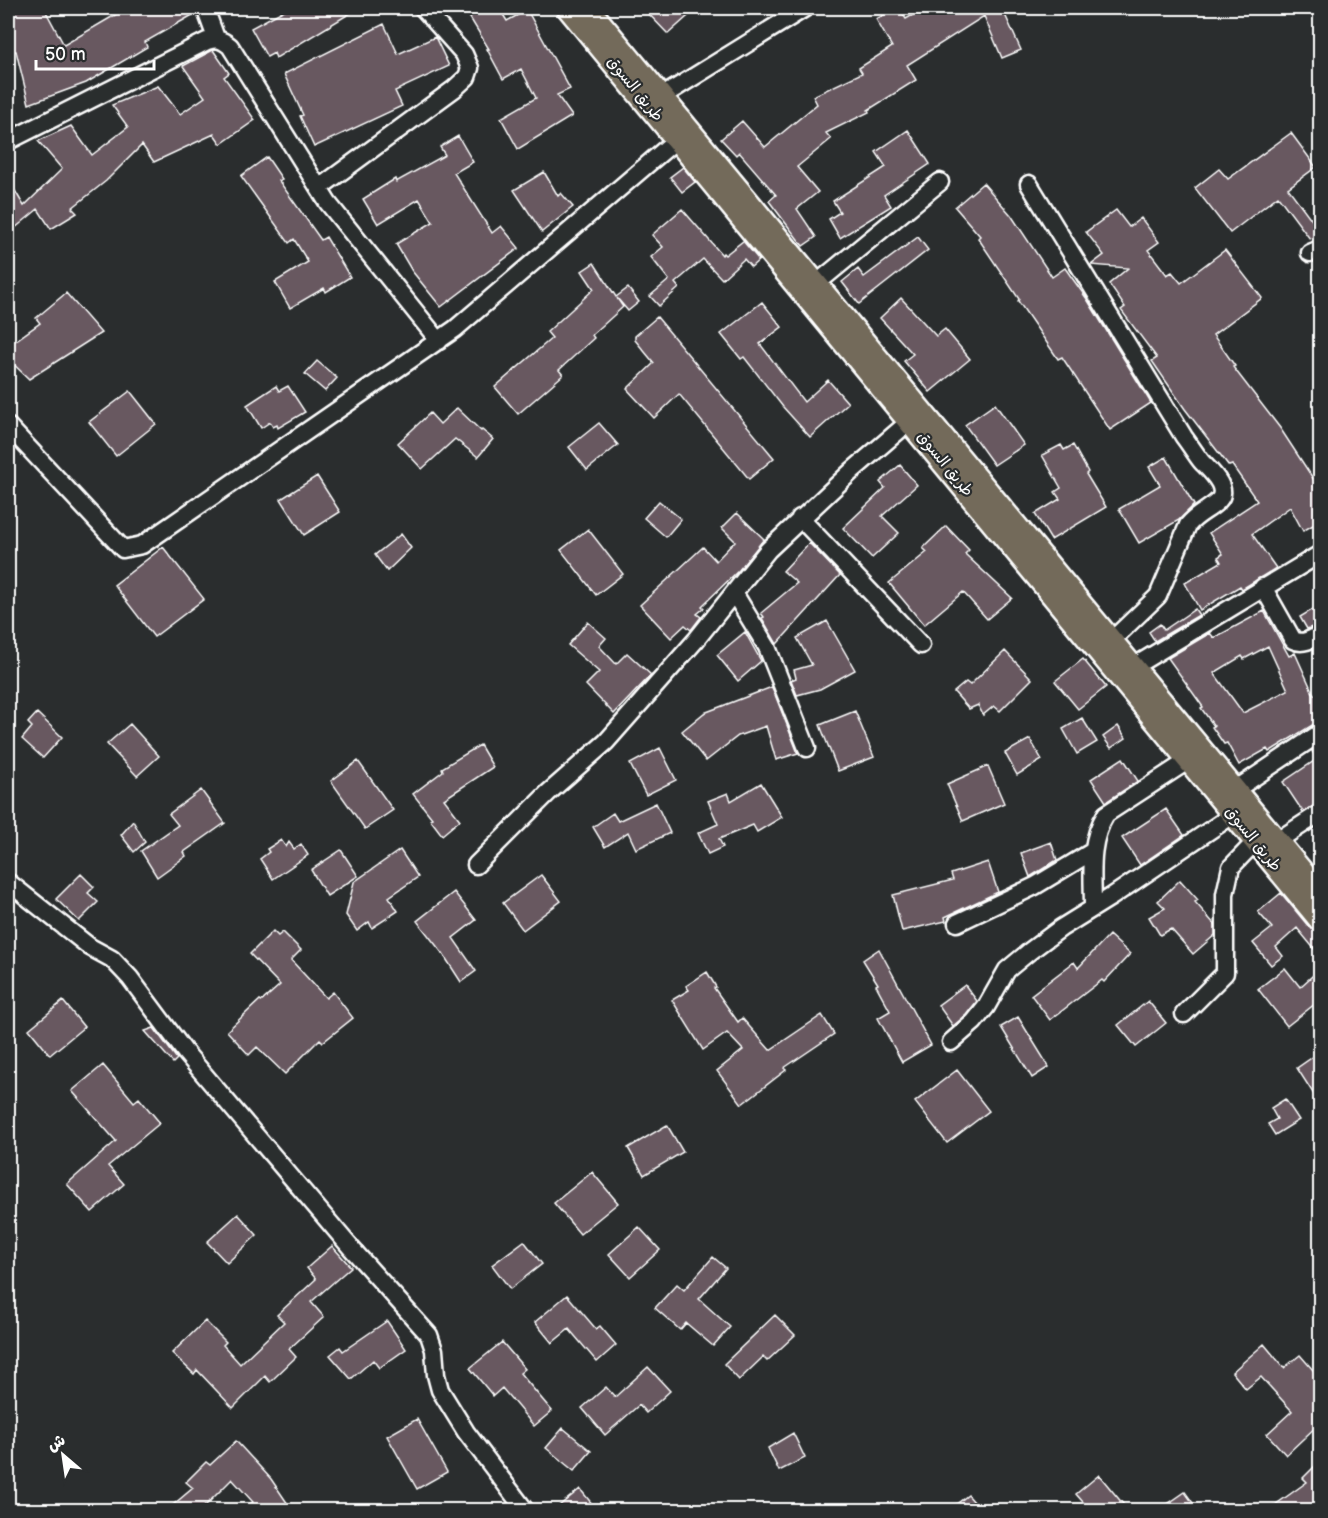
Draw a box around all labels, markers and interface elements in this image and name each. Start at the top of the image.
scale bar [36,33,154,71]
text: 50 m [45,44,86,65]
street label: طريق السوق [603,52,667,126]
street label: طريق السوق [913,427,977,501]
street label: طريق السوق [1221,802,1285,876]
north arrow [33,1425,93,1485]
text: ش [44,1431,69,1456]

